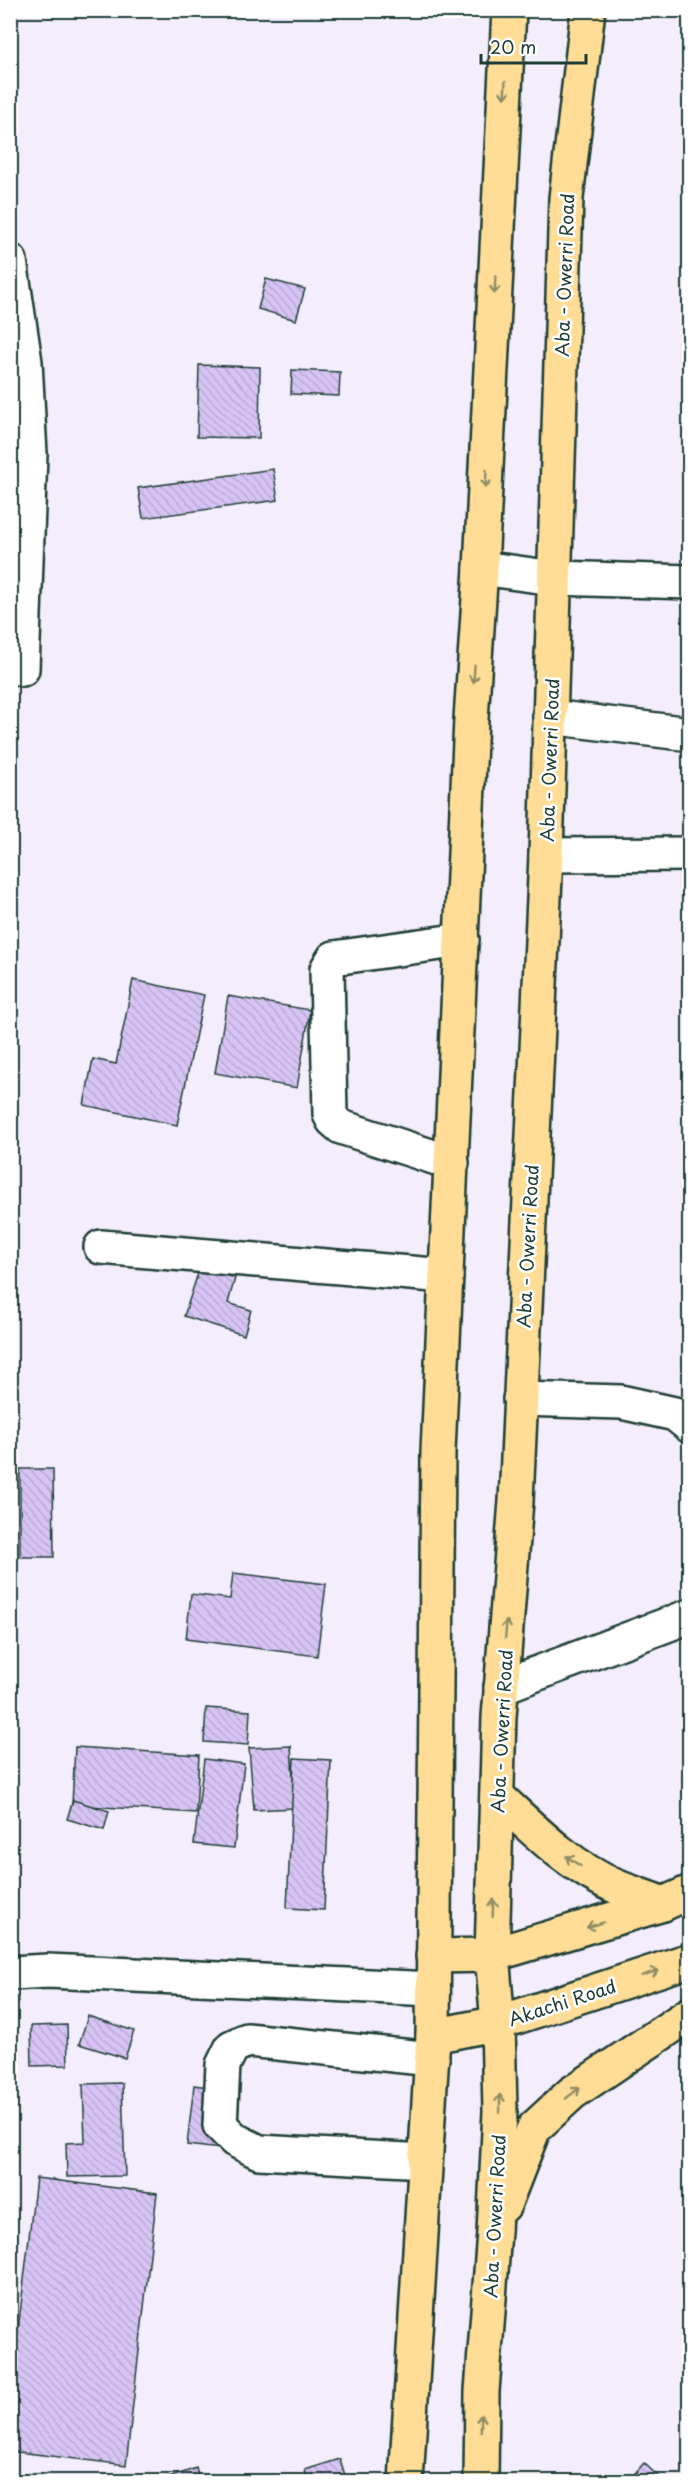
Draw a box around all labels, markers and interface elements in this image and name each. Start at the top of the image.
scale bar [481,27,586,65]
text: 20 m [490,33,536,60]
one-way arrow [499,79,510,99]
street label: Aba - Owerri Road [548,193,580,357]
one-way arrow [490,274,501,294]
one-way arrow [480,469,491,489]
one-way arrow [469,664,480,684]
street label: Aba - Owerri Road [533,678,565,842]
street label: Aba - Owerri Road [509,1164,545,1328]
one-way arrow [501,1620,512,1640]
street label: Aba - Owerri Road [483,1649,519,1813]
one-way arrow [565,1854,582,1866]
one-way arrow [488,1898,499,1918]
one-way arrow [585,1920,604,1931]
one-way arrow [640,1967,659,1978]
street label: Akachi Road [505,1972,619,2032]
one-way arrow [565,2087,581,2100]
one-way arrow [494,2093,505,2113]
street label: Aba - Owerri Road [476,2134,512,2298]
one-way arrow [476,2414,487,2434]

